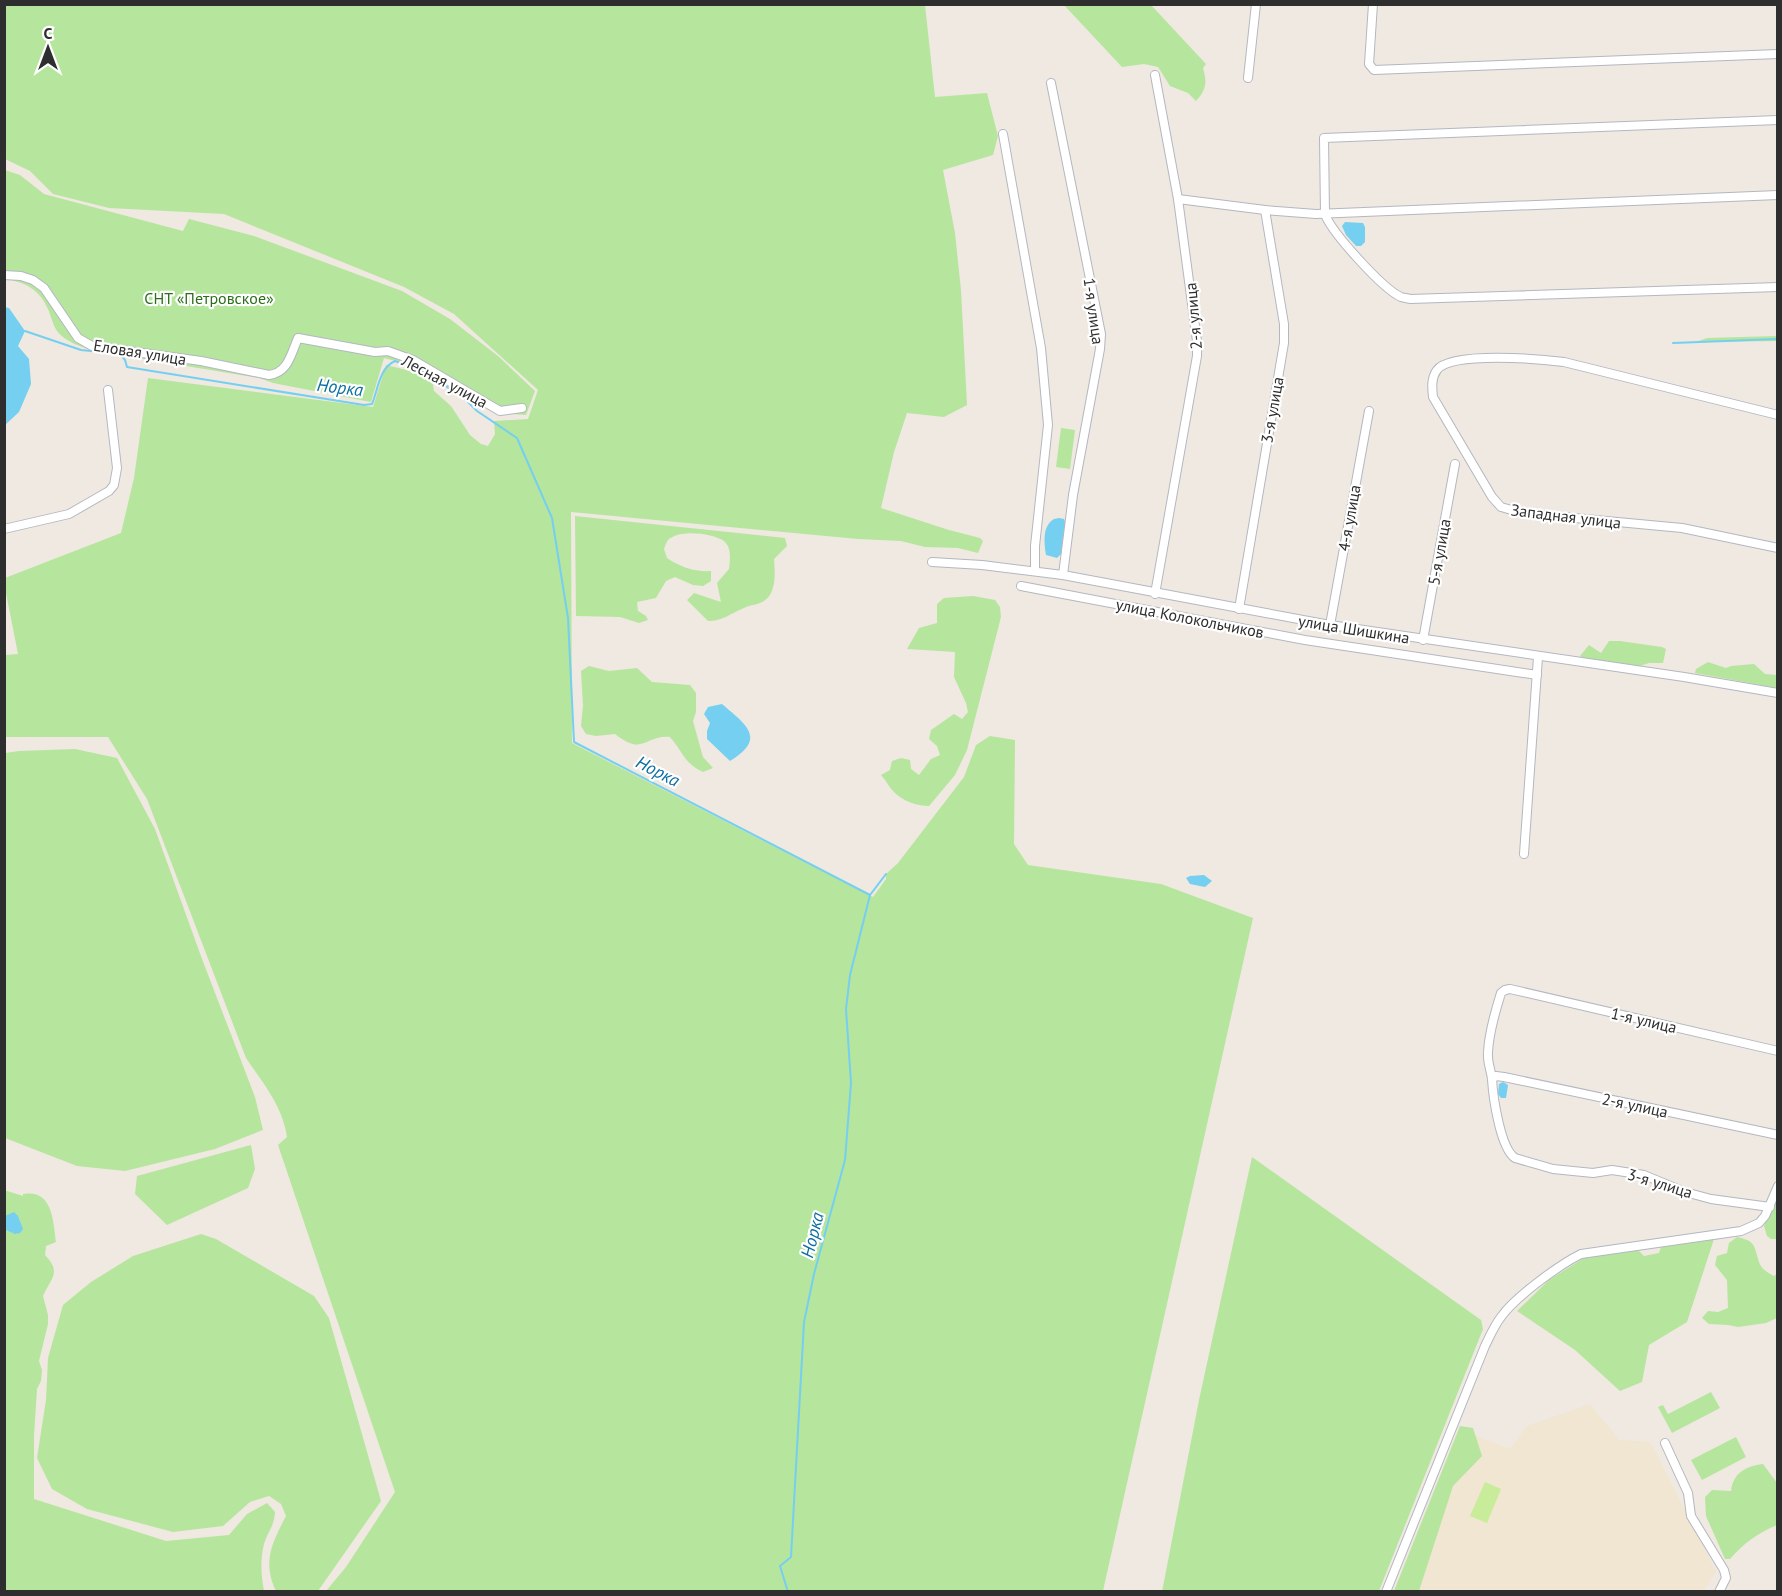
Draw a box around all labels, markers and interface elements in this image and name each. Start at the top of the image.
north arrow [18,18,78,78]
text: С [44,23,53,43]
street label: 1-я улица [1079,276,1109,346]
street label: 2-я улица [1180,282,1206,350]
park label: СНТ «Петровское» [144,288,274,308]
street label: Еловая улица [92,335,188,369]
street label: Лесная улица [398,350,491,412]
water label: Норка [316,373,365,401]
street label: 3-я улица [1256,375,1288,445]
street label: 4-я улица [1333,483,1365,553]
street label: Западная улица [1510,499,1622,533]
street label: 5-я улица [1423,517,1455,587]
street label: улица Колокольчиков [1114,594,1266,642]
street label: улица Шишкина [1297,610,1411,648]
water label: Норка [632,750,684,792]
street label: 1-я улица [1609,1003,1679,1037]
street label: 2-я улица [1600,1088,1670,1122]
street label: 3-я улица [1625,1164,1695,1202]
water label: Норка [795,1210,829,1260]

